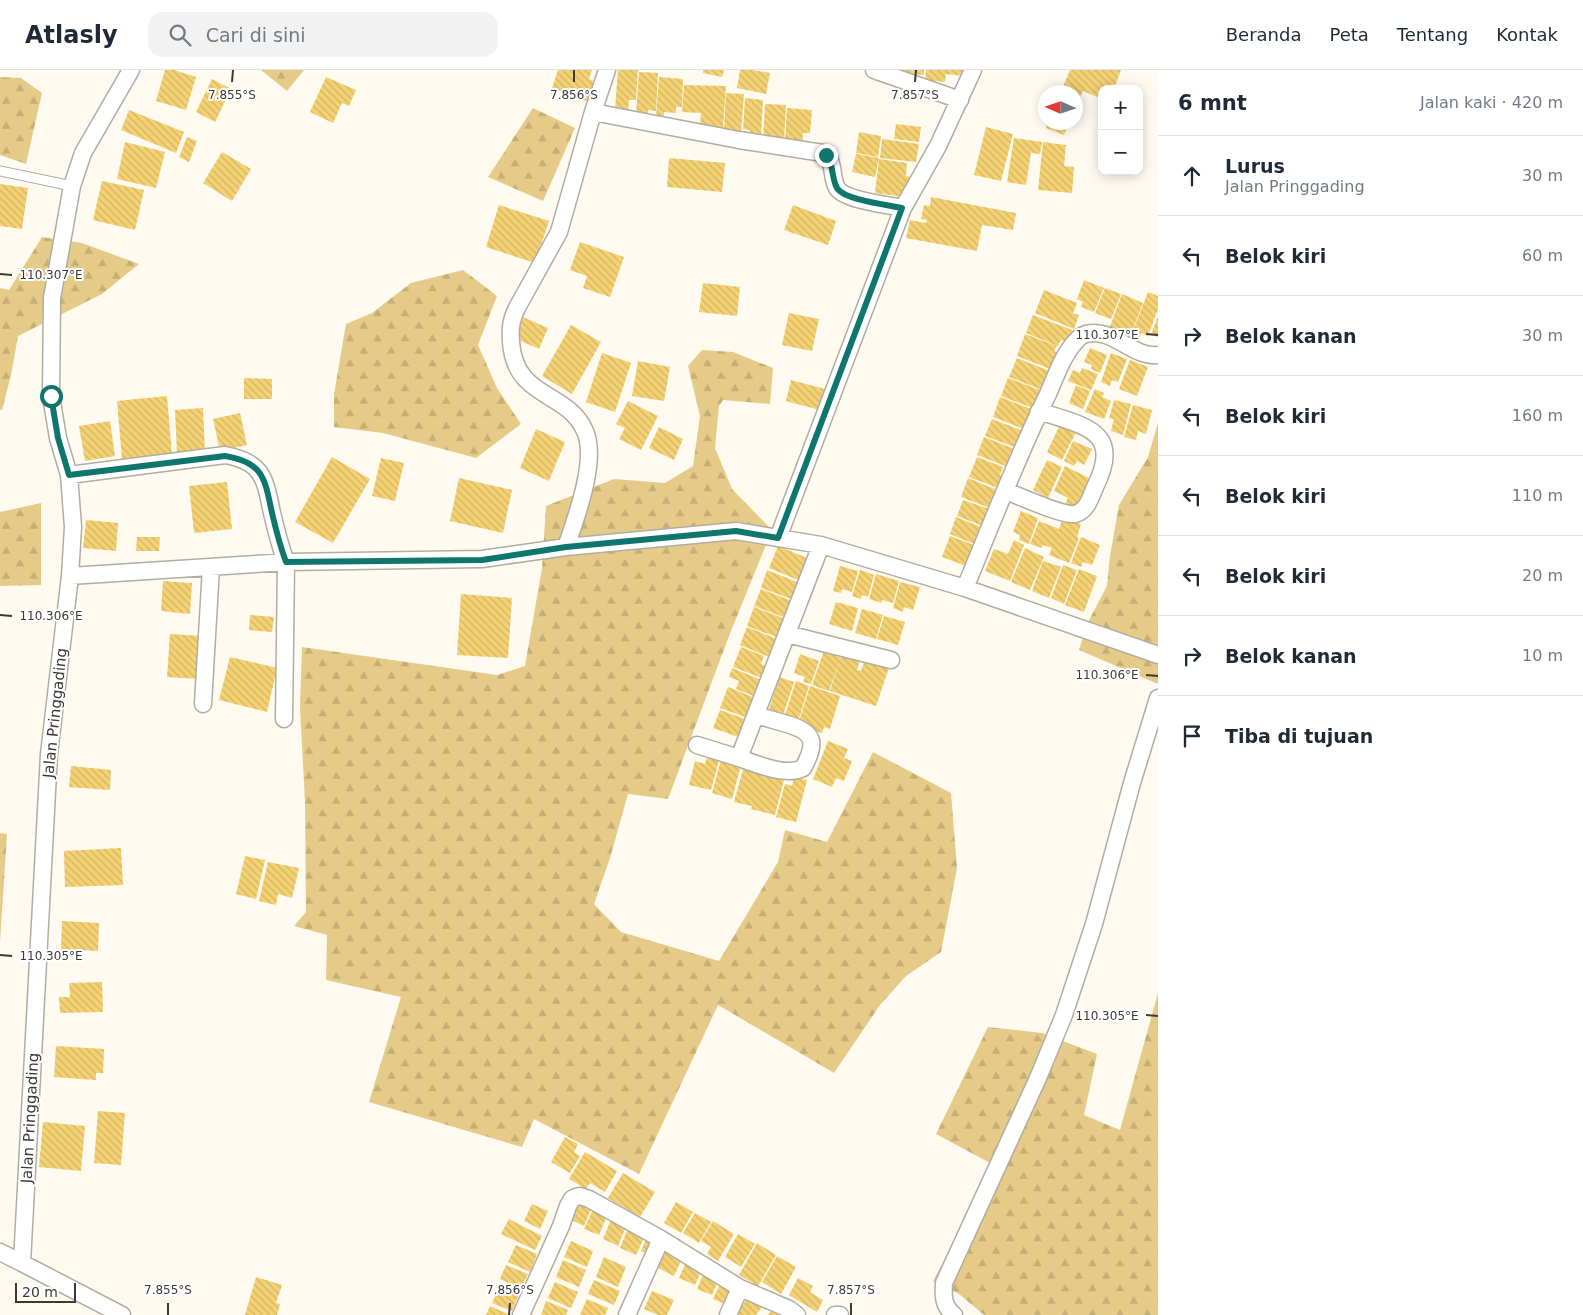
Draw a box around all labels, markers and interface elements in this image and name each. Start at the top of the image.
search box [148,12,498,57]
text: Atlasly [25,21,118,49]
icon: search [166,21,194,49]
text: Cari di sini [206,24,306,46]
text: Beranda [1226,24,1301,45]
text: Peta [1329,24,1369,45]
text: Tentang [1397,24,1468,45]
text: Kontak [1496,24,1558,45]
north arrow [1038,85,1083,130]
map controls [1098,85,1143,175]
button: + [1098,85,1143,130]
text: 7.855°S [208,88,256,102]
text: 7.856°S [550,88,598,102]
text: 7.857°S [891,88,939,102]
text: 6 mnt [1178,91,1247,115]
text: Jalan kaki · 420 m [1420,93,1563,112]
button: − [1098,130,1143,175]
route end [815,144,838,167]
text: Lurus [1225,155,1285,177]
icon: ahead [1178,162,1206,190]
text: 30 m [1522,166,1563,185]
text: Jalan Pringgading [1225,177,1365,196]
icon: left [1178,242,1206,270]
text: Belok kiri [1225,245,1326,267]
text: 60 m [1522,246,1563,265]
text: 110.307°E [19,268,83,282]
icon: right [1178,322,1206,350]
text: Belok kanan [1225,325,1357,347]
text: 30 m [1522,326,1563,345]
text: 110.307°E [1075,328,1139,342]
route start [40,385,63,408]
icon: left [1178,402,1206,430]
text: Belok kiri [1225,405,1326,427]
text: 160 m [1512,406,1563,425]
icon: left [1178,482,1206,510]
text: Belok kiri [1225,485,1326,507]
text: 110 m [1512,486,1563,505]
icon: left [1178,562,1206,590]
text: Belok kiri [1225,565,1326,587]
text: 20 m [1522,566,1563,585]
text: 110.306°E [19,609,83,623]
icon: right [1178,642,1206,670]
text: Belok kanan [1225,645,1357,667]
text: 10 m [1522,646,1563,665]
street label: Jalan Pringgading [39,647,71,780]
text: 110.306°E [1075,668,1139,682]
icon: arrive [1178,722,1206,750]
text: Tiba di tujuan [1225,725,1373,747]
text: 110.305°E [19,949,83,963]
text: 110.305°E [1075,1009,1139,1023]
street label: Jalan Pringgading [18,1052,42,1185]
scale bar [15,1280,76,1303]
text: 7.855°S [144,1283,192,1297]
text: 7.856°S [486,1283,534,1297]
text: 7.857°S [827,1283,875,1297]
text: 20 m [22,1284,58,1300]

